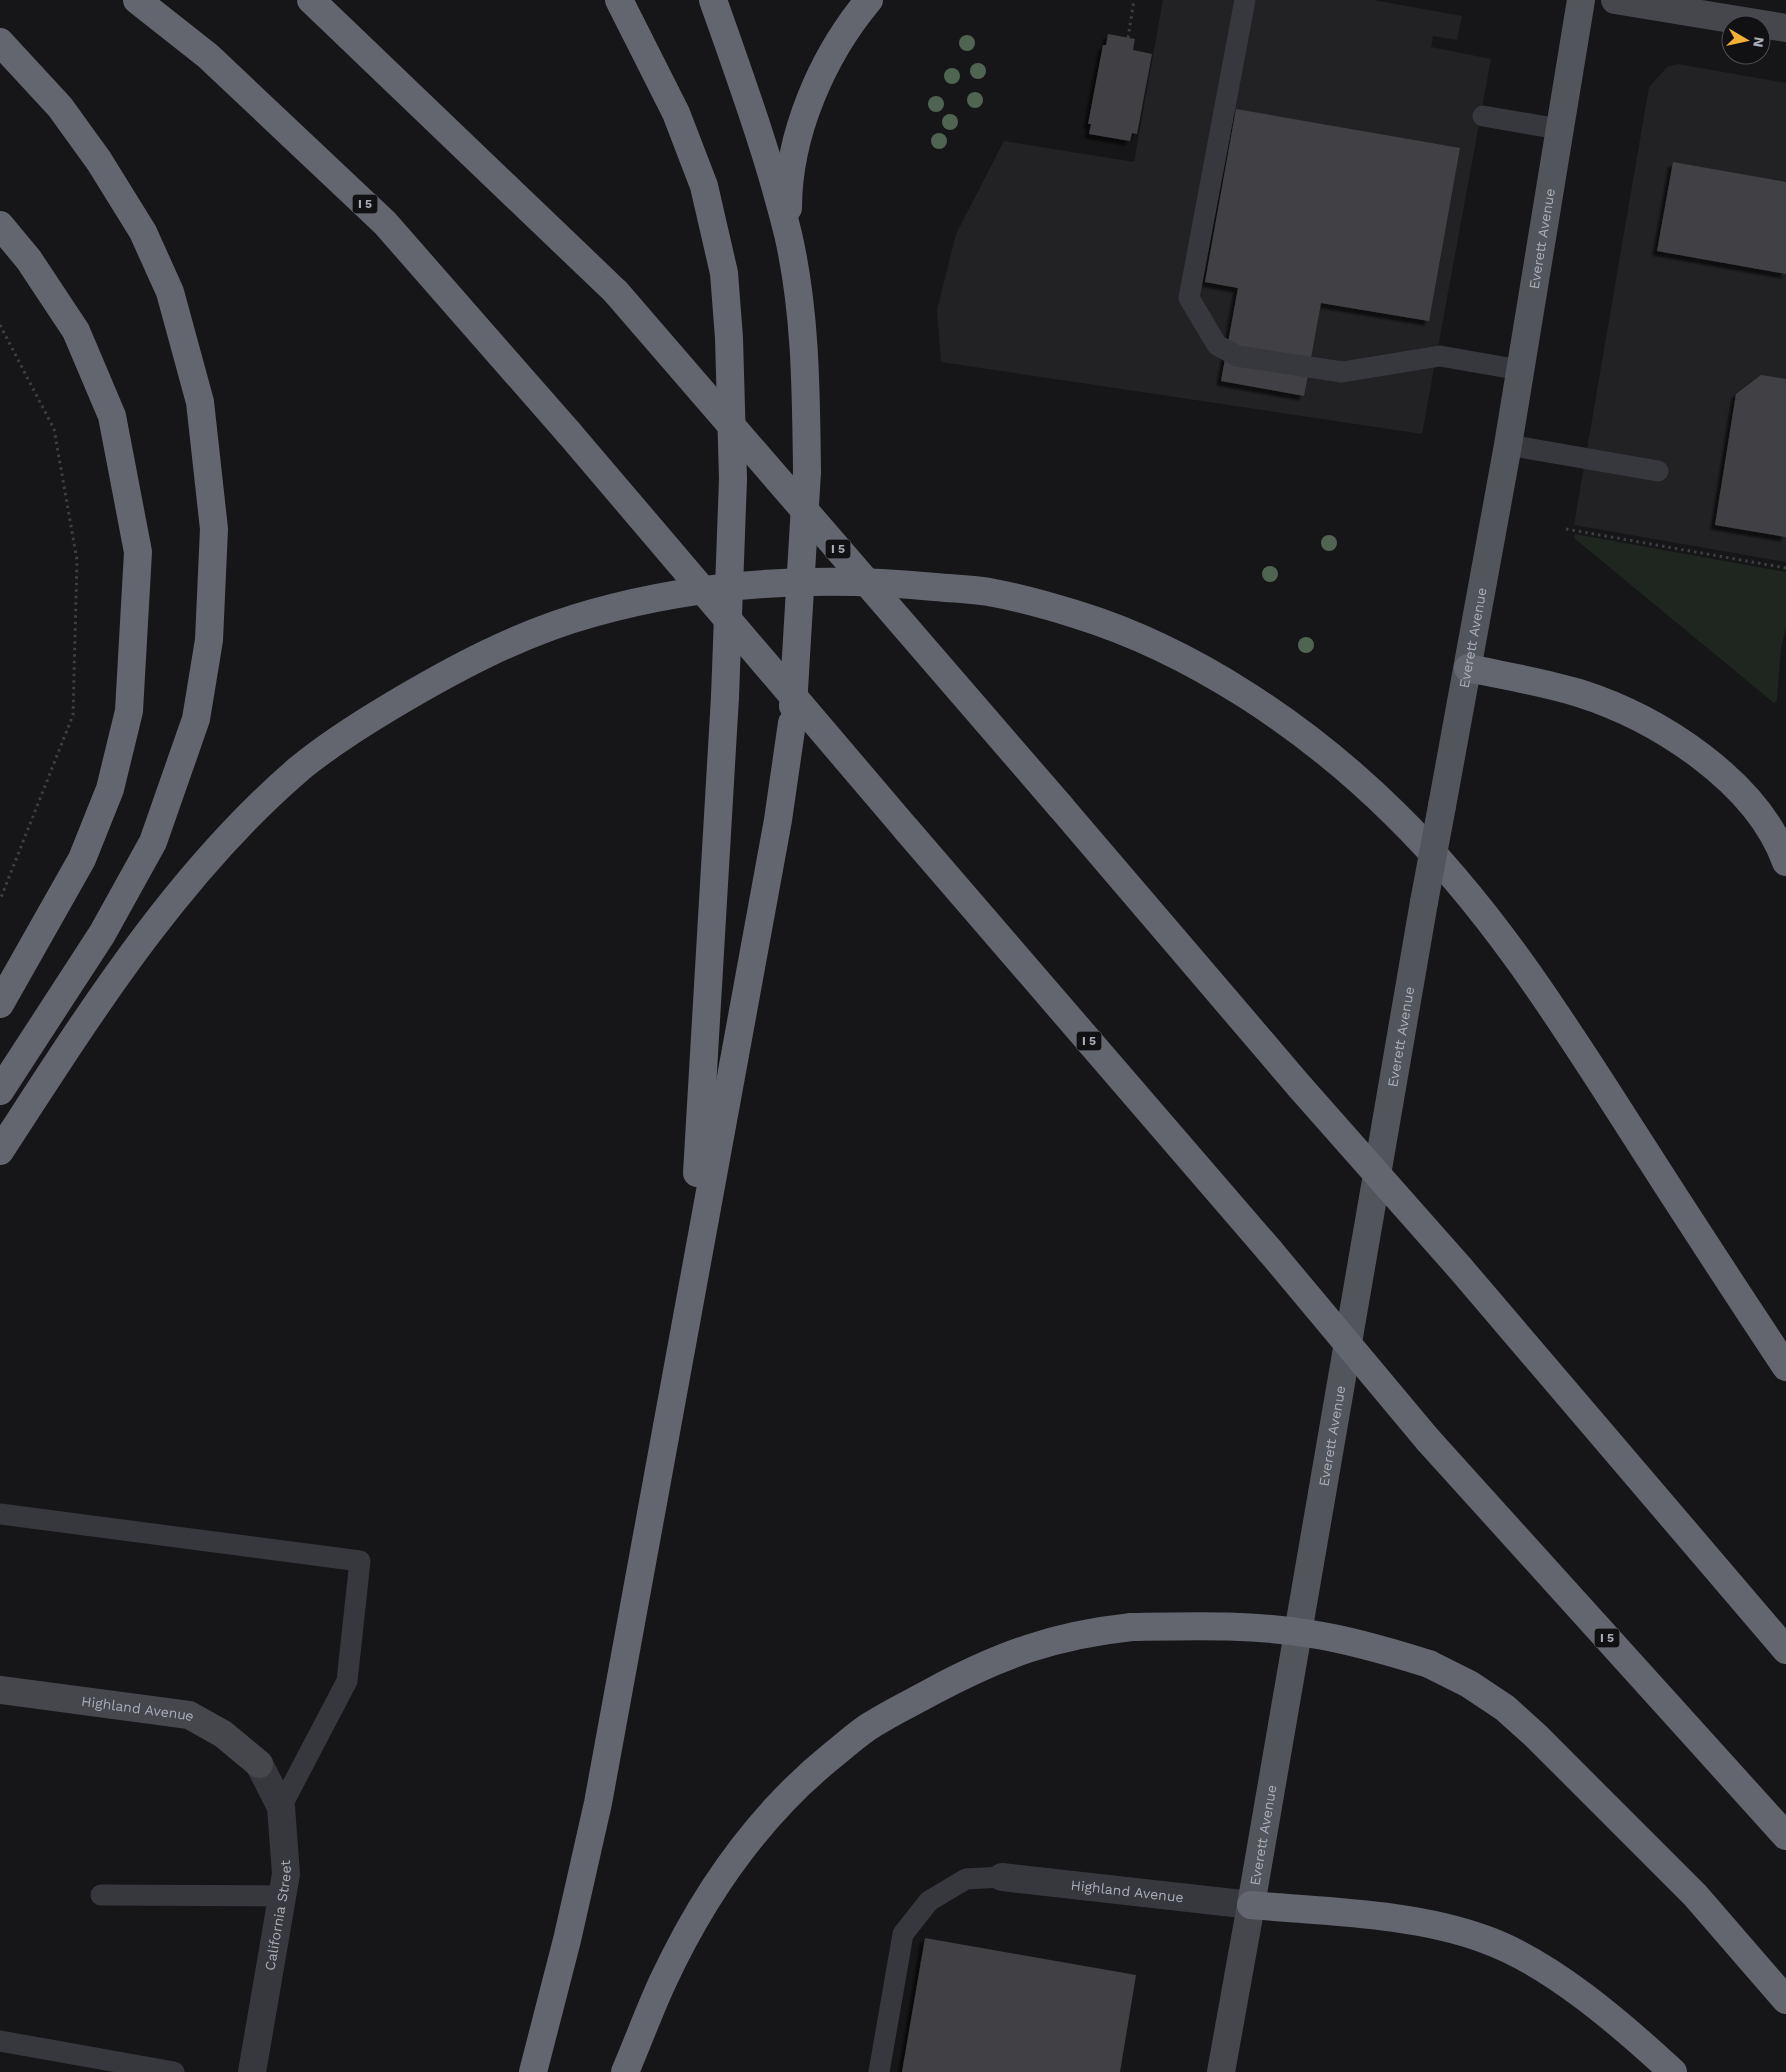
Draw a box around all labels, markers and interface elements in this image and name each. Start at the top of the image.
north arrow [1721,15,1771,65]
text: N [1750,36,1768,48]
street label: Everett Avenue [1526,187,1558,290]
road number: I 5 [352,194,378,213]
road number: I 5 [826,540,850,558]
street label: Everett Avenue [1456,586,1490,689]
street label: Everett Avenue [1384,985,1417,1088]
road number: I 5 [1076,1032,1102,1050]
street label: Everett Avenue [1315,1384,1348,1487]
road number: I 5 [1594,1629,1620,1648]
street label: Highland Avenue [80,1693,197,1724]
street label: Everett Avenue [1247,1784,1280,1887]
street label: California Street [262,1859,294,1972]
street label: Highland Avenue [1070,1877,1185,1905]

